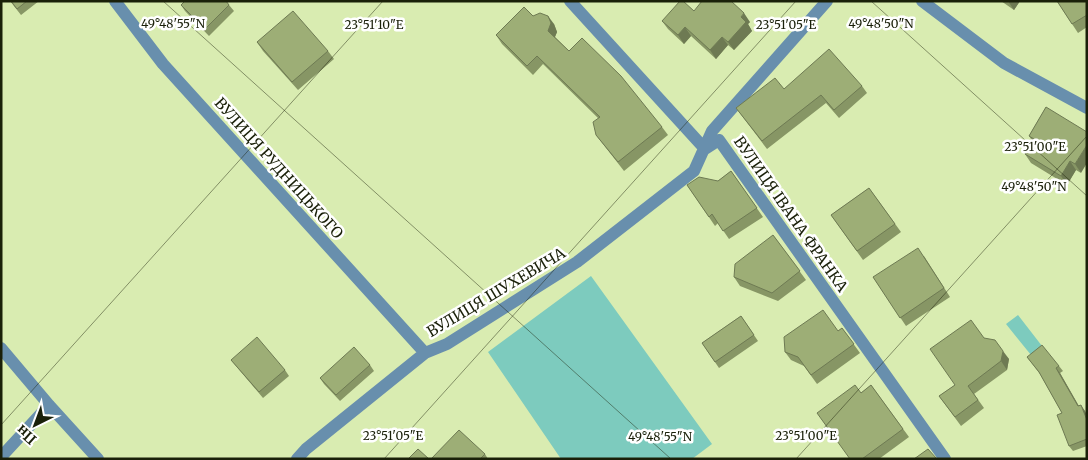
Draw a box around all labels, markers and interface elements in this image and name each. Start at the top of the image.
text: 49°48'55"N [141,16,206,31]
text: 49°48'50"N [848,16,914,31]
text: 23°51'10"E [345,17,404,32]
text: 23°51'05"E [756,17,817,32]
street label: ВУЛИЦЯ РУДНИЦЬКОГО [211,94,347,243]
street label: ВУЛИЦЯ ІВАНА ФРАНКА [730,132,852,296]
text: 23°51'00"E [1004,139,1066,154]
text: 49°48'50"N [1001,179,1067,194]
street label: ВУЛИЦЯ ШУХЕВИЧА [423,243,569,341]
north arrow [10,400,60,450]
text: Пн [12,421,40,448]
text: 23°51'05"E [363,428,424,443]
text: 23°51'00"E [775,428,837,443]
text: 49°48'55"N [628,429,693,444]

